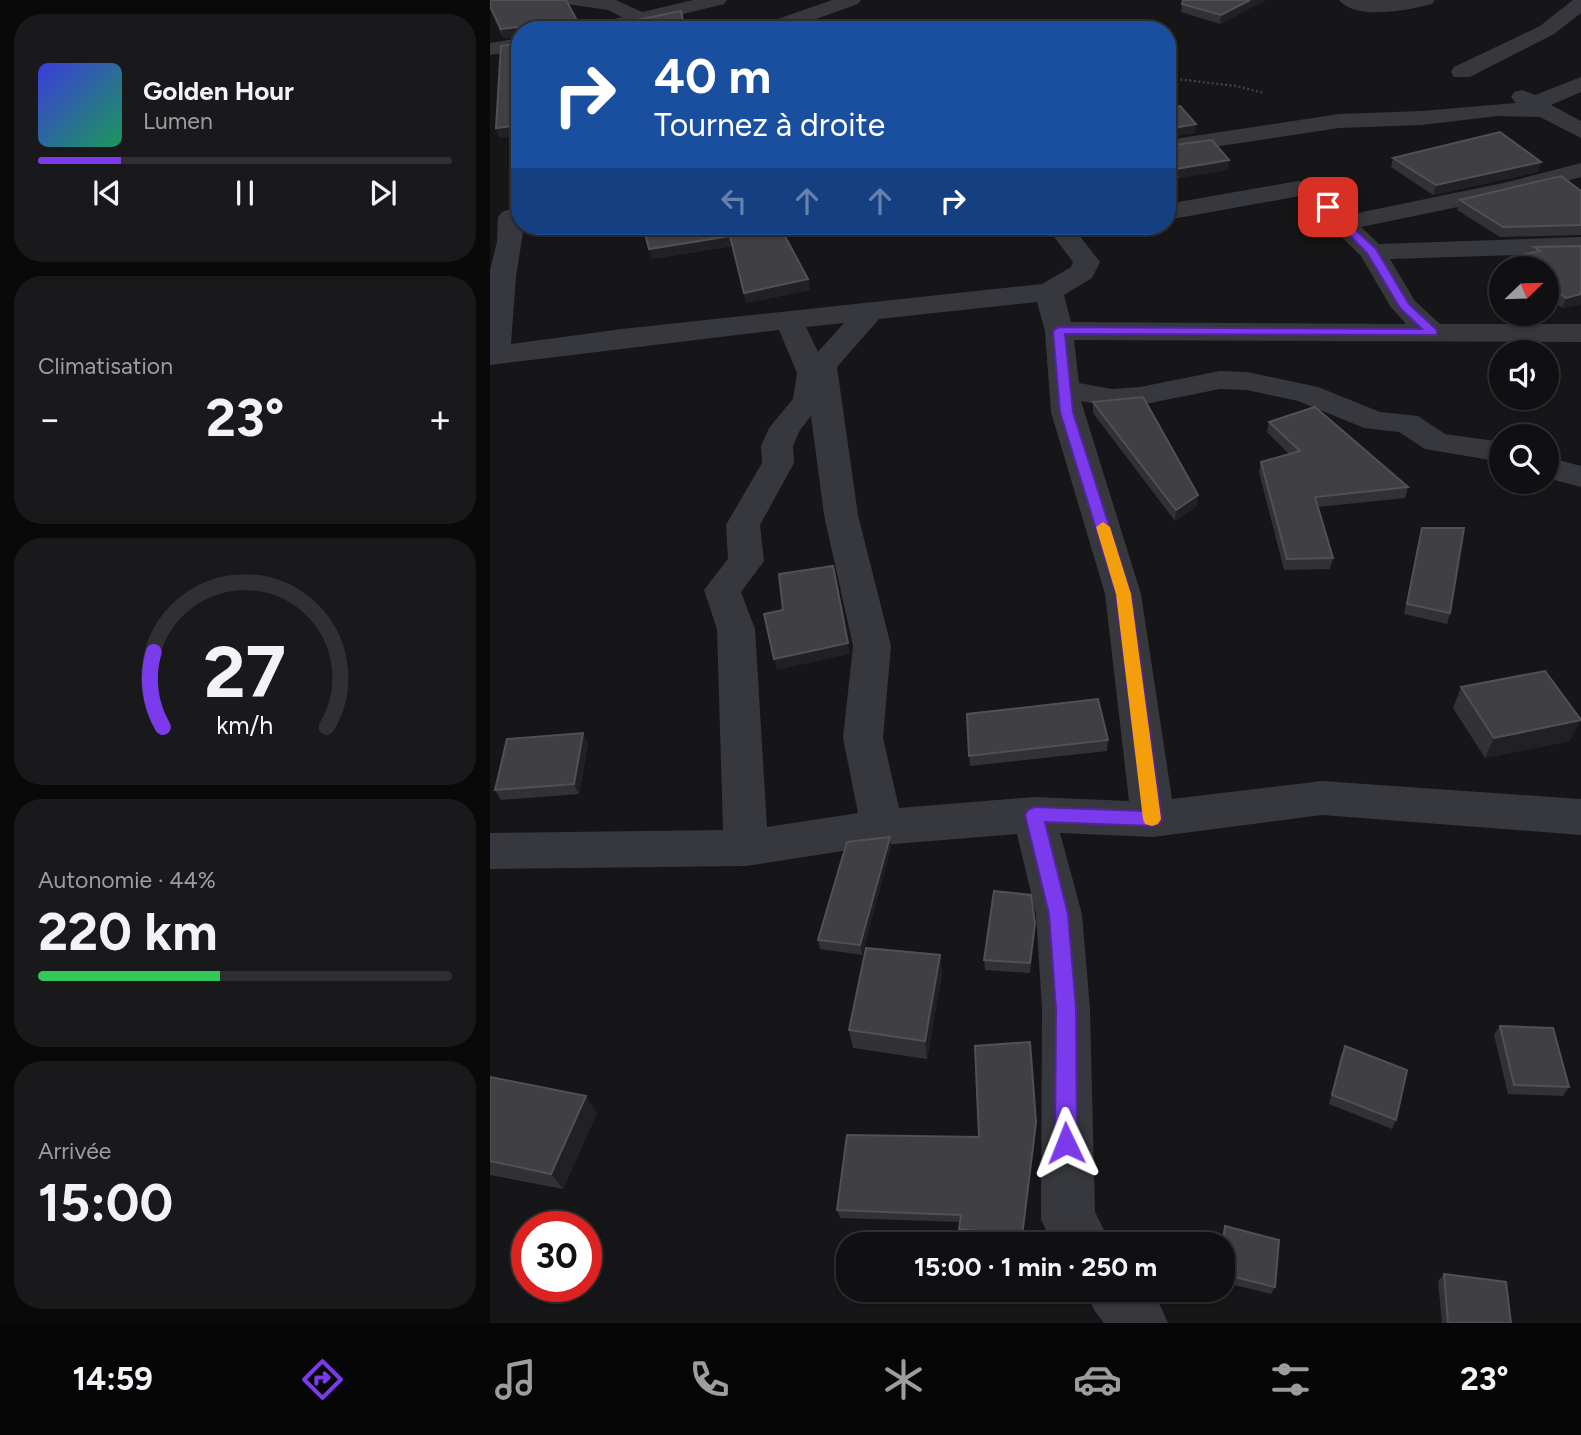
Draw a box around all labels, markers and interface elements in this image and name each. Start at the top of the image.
text: 40 m [654,46,771,105]
icon: right [539,49,630,140]
text: Golden Hour [143,75,294,107]
text: Tournez à droite [654,106,885,144]
text: Lumen [143,107,213,135]
icon: previous [88,174,126,212]
icon: pause [226,174,264,212]
icon: next [364,174,402,212]
pin [1298,177,1358,237]
icon: left [715,182,753,220]
icon: ahead [788,182,826,220]
icon: ahead [861,182,899,220]
icon: right [934,182,972,220]
icon: arrive [1309,188,1347,226]
north arrow [1489,256,1559,326]
map controls [1489,256,1559,494]
button: sound [1489,340,1559,410]
text: Climatisation [38,352,173,380]
text: 23° [206,387,284,449]
text: − [38,396,62,442]
text: + [428,396,452,442]
button: search [1489,424,1559,494]
text: 27 [204,629,286,716]
text: km/h [216,710,274,740]
text: Autonomie · 44% [38,866,216,894]
text: 220 km [38,901,218,963]
position arrow [1029,1106,1103,1180]
text: Arrivée [38,1137,111,1165]
text: 15:00 [38,1172,173,1234]
speed limit sign: 30 [511,1211,602,1302]
text: 15:00 · 1 min · 250 m [914,1251,1157,1283]
icon: directions [298,1355,347,1404]
icon: music [491,1355,540,1404]
icon: phone [685,1355,734,1404]
icon: climate [879,1355,928,1404]
icon: car [1073,1355,1122,1404]
icon: filters [1266,1355,1315,1404]
text: 14:59 [72,1360,153,1398]
text: 23° [1460,1360,1509,1398]

